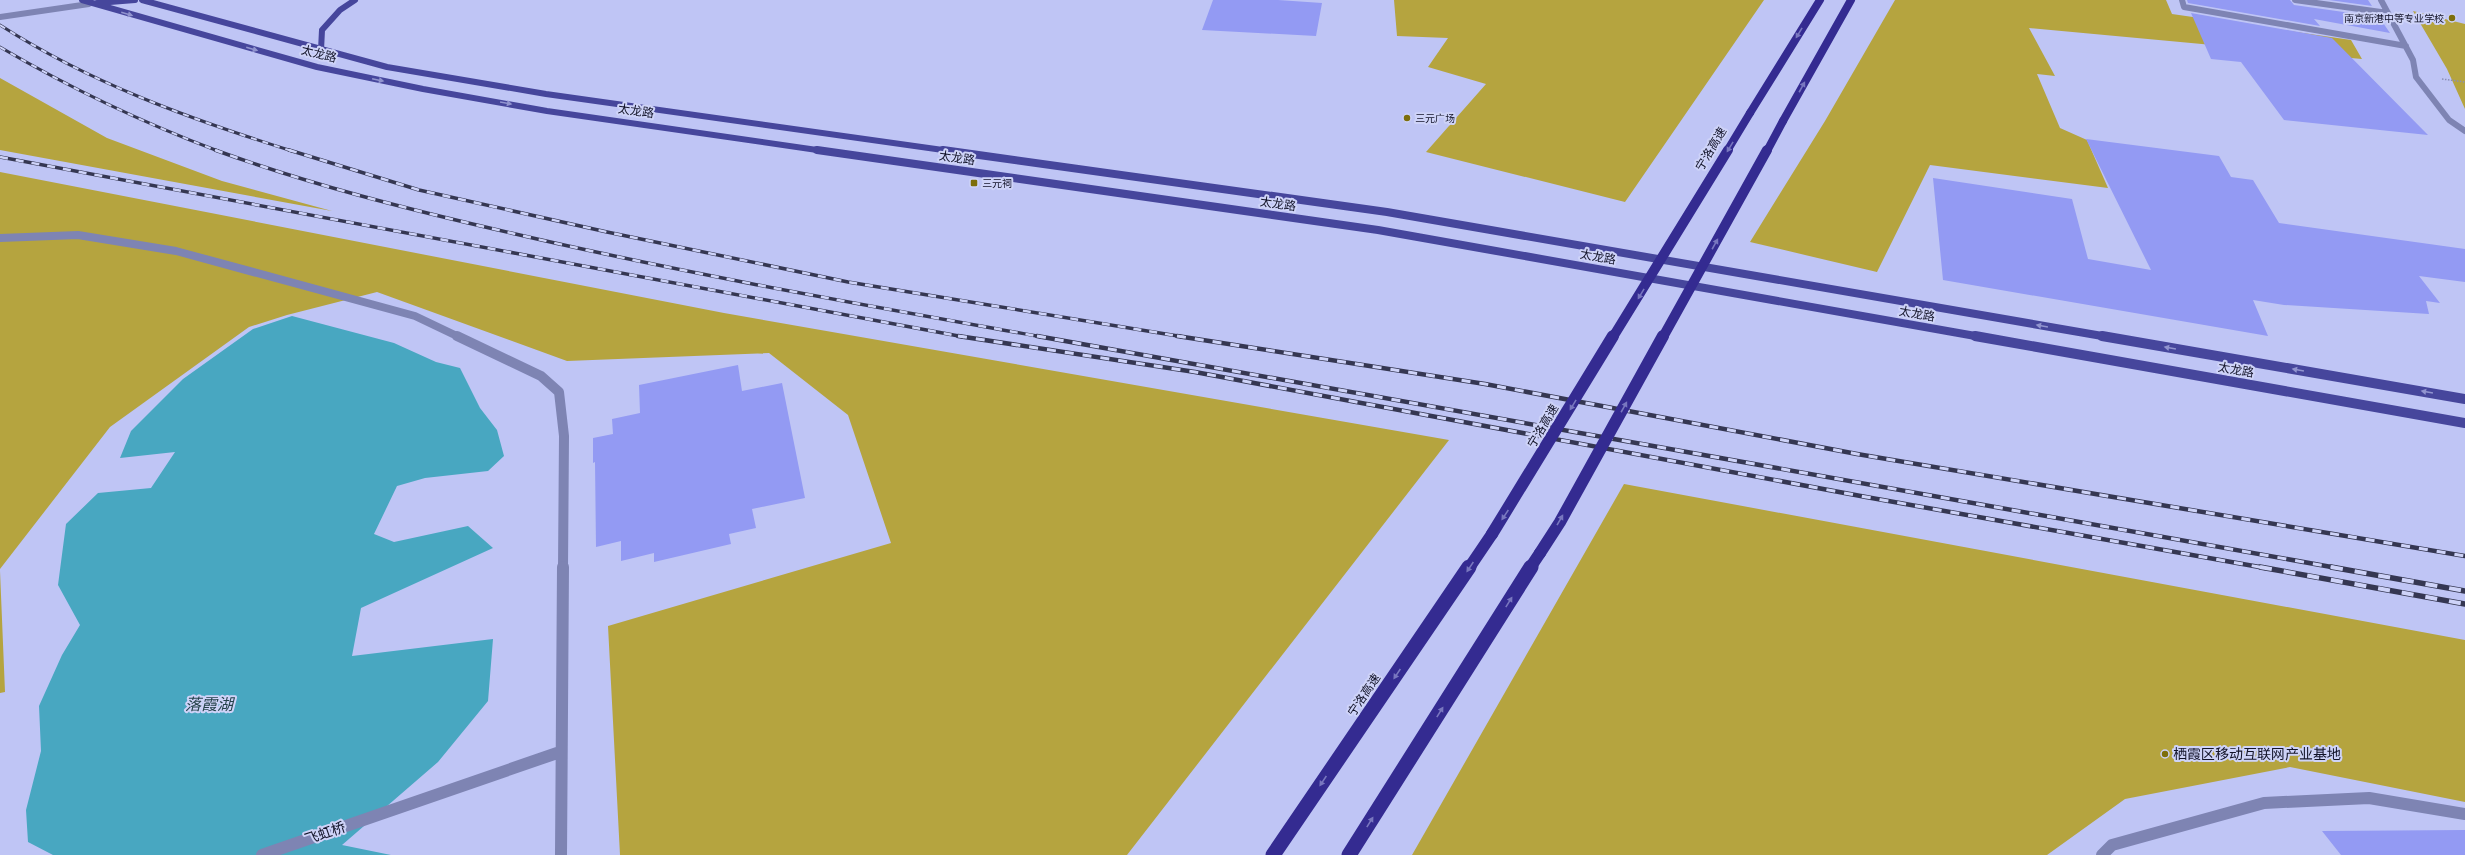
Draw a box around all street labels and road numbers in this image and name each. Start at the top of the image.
street label: 太龙路 [300,42,338,66]
street label: 太龙路 [617,101,655,121]
street label: 宁洛高速 [1692,124,1730,174]
street label: 太龙路 [938,148,976,168]
street label: 太龙路 [1259,194,1297,214]
street label: 太龙路 [1579,246,1617,268]
street label: 太龙路 [1898,303,1936,325]
street label: 太龙路 [2217,359,2255,381]
street label: 宁洛高速 [1524,401,1562,451]
street label: 宁洛高速 [1344,671,1384,719]
street label: 飞虹桥 [302,818,348,848]

